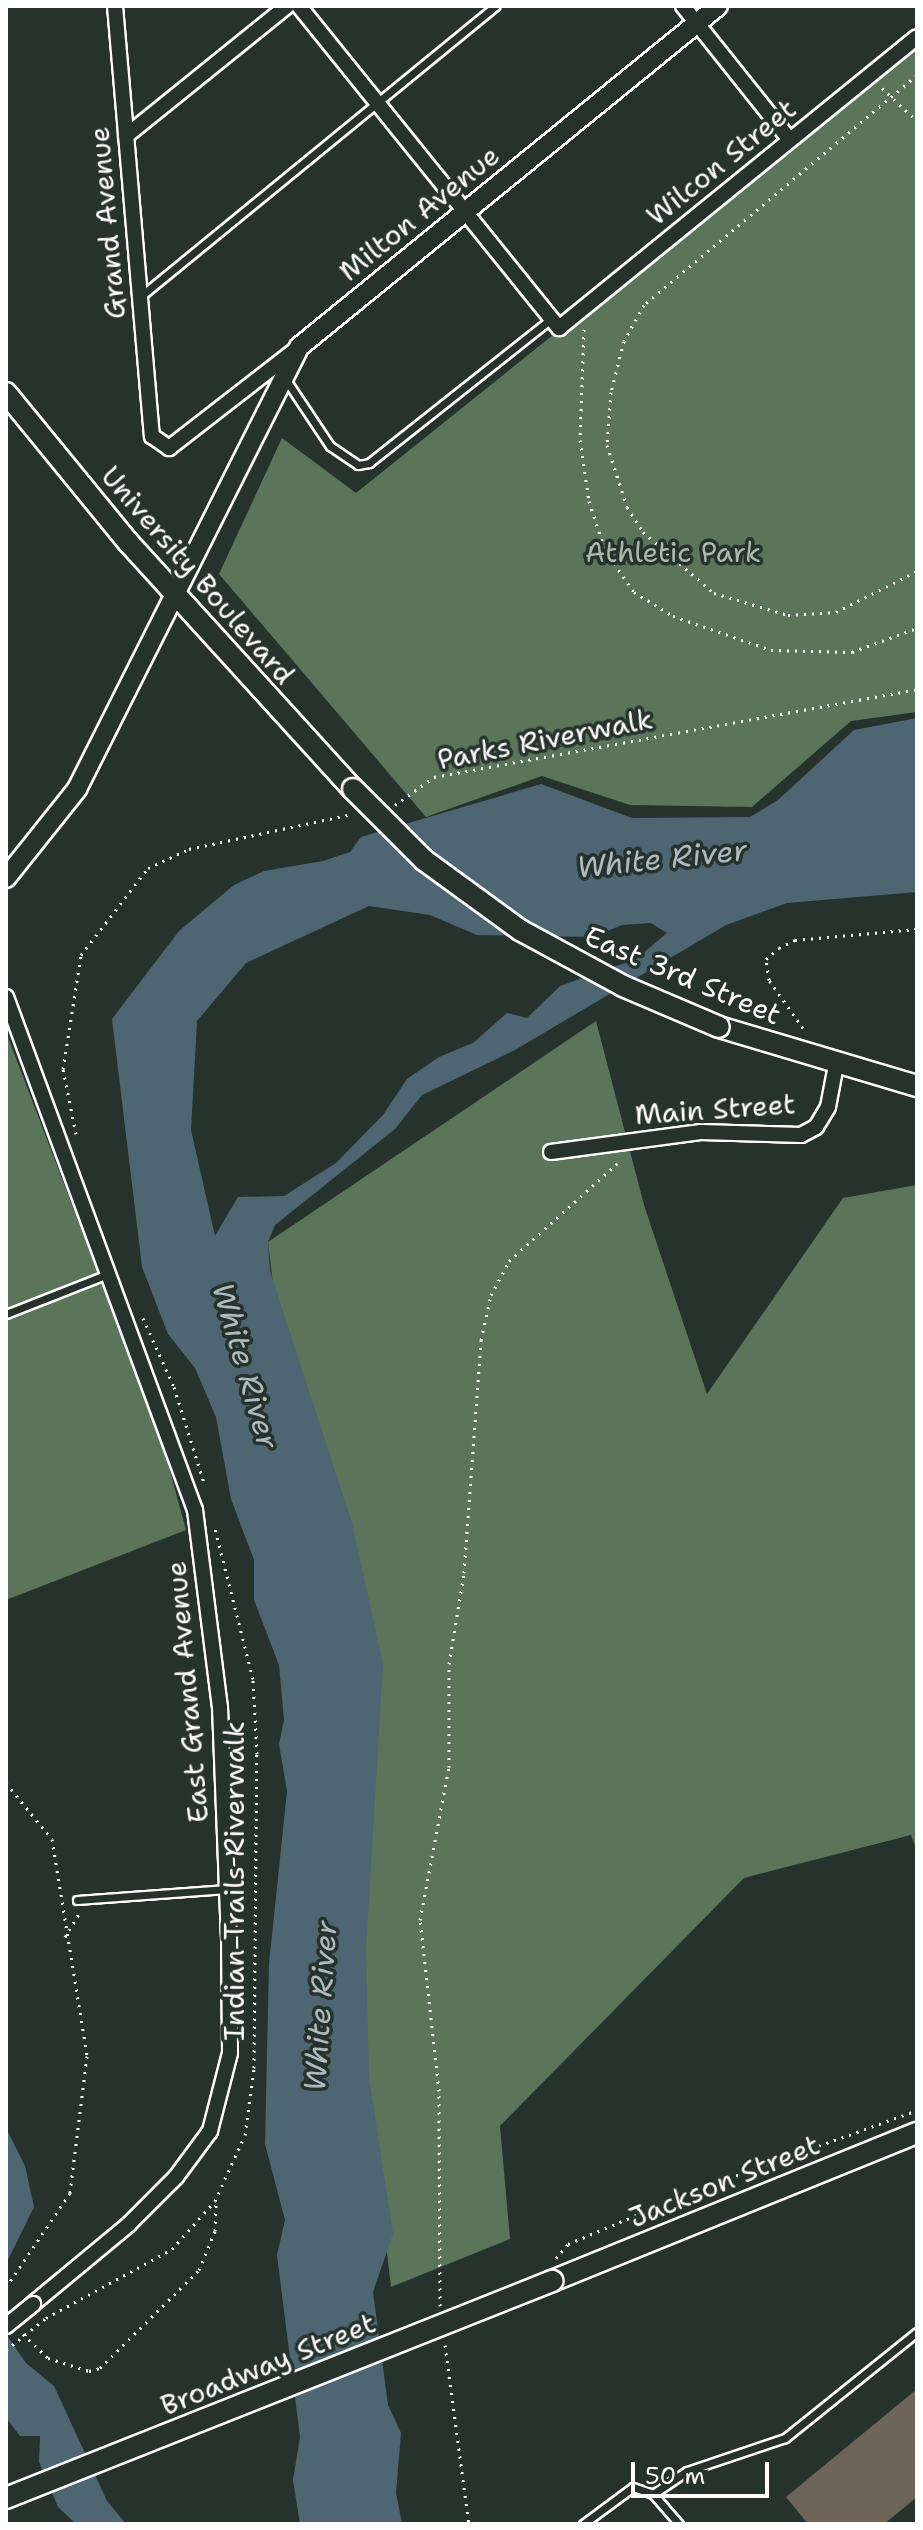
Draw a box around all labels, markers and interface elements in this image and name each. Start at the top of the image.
street label: Wilcon Street [640,92,802,232]
street label: Grand Avenue [82,125,132,321]
street label: Milton Avenue [332,138,506,288]
street label: University Boulevard [94,459,302,691]
park label: Athletic Park [585,535,761,569]
street label: Parks Riverwalk [434,702,656,776]
water label: White River [575,832,749,886]
street label: East 3rd Street [580,919,786,1031]
street label: Main Street [634,1087,796,1131]
water label: White River [204,1279,286,1453]
street label: East Grand Avenue [159,1560,215,1824]
street label: Indian Trails Riverwalk [217,1721,251,2041]
water label: White River [297,1919,345,2093]
street label: Jackson Street [624,2128,824,2234]
street label: Broadway Street [156,2306,380,2422]
scale bar [635,2446,773,2496]
text: 50 m [645,2460,705,2492]

